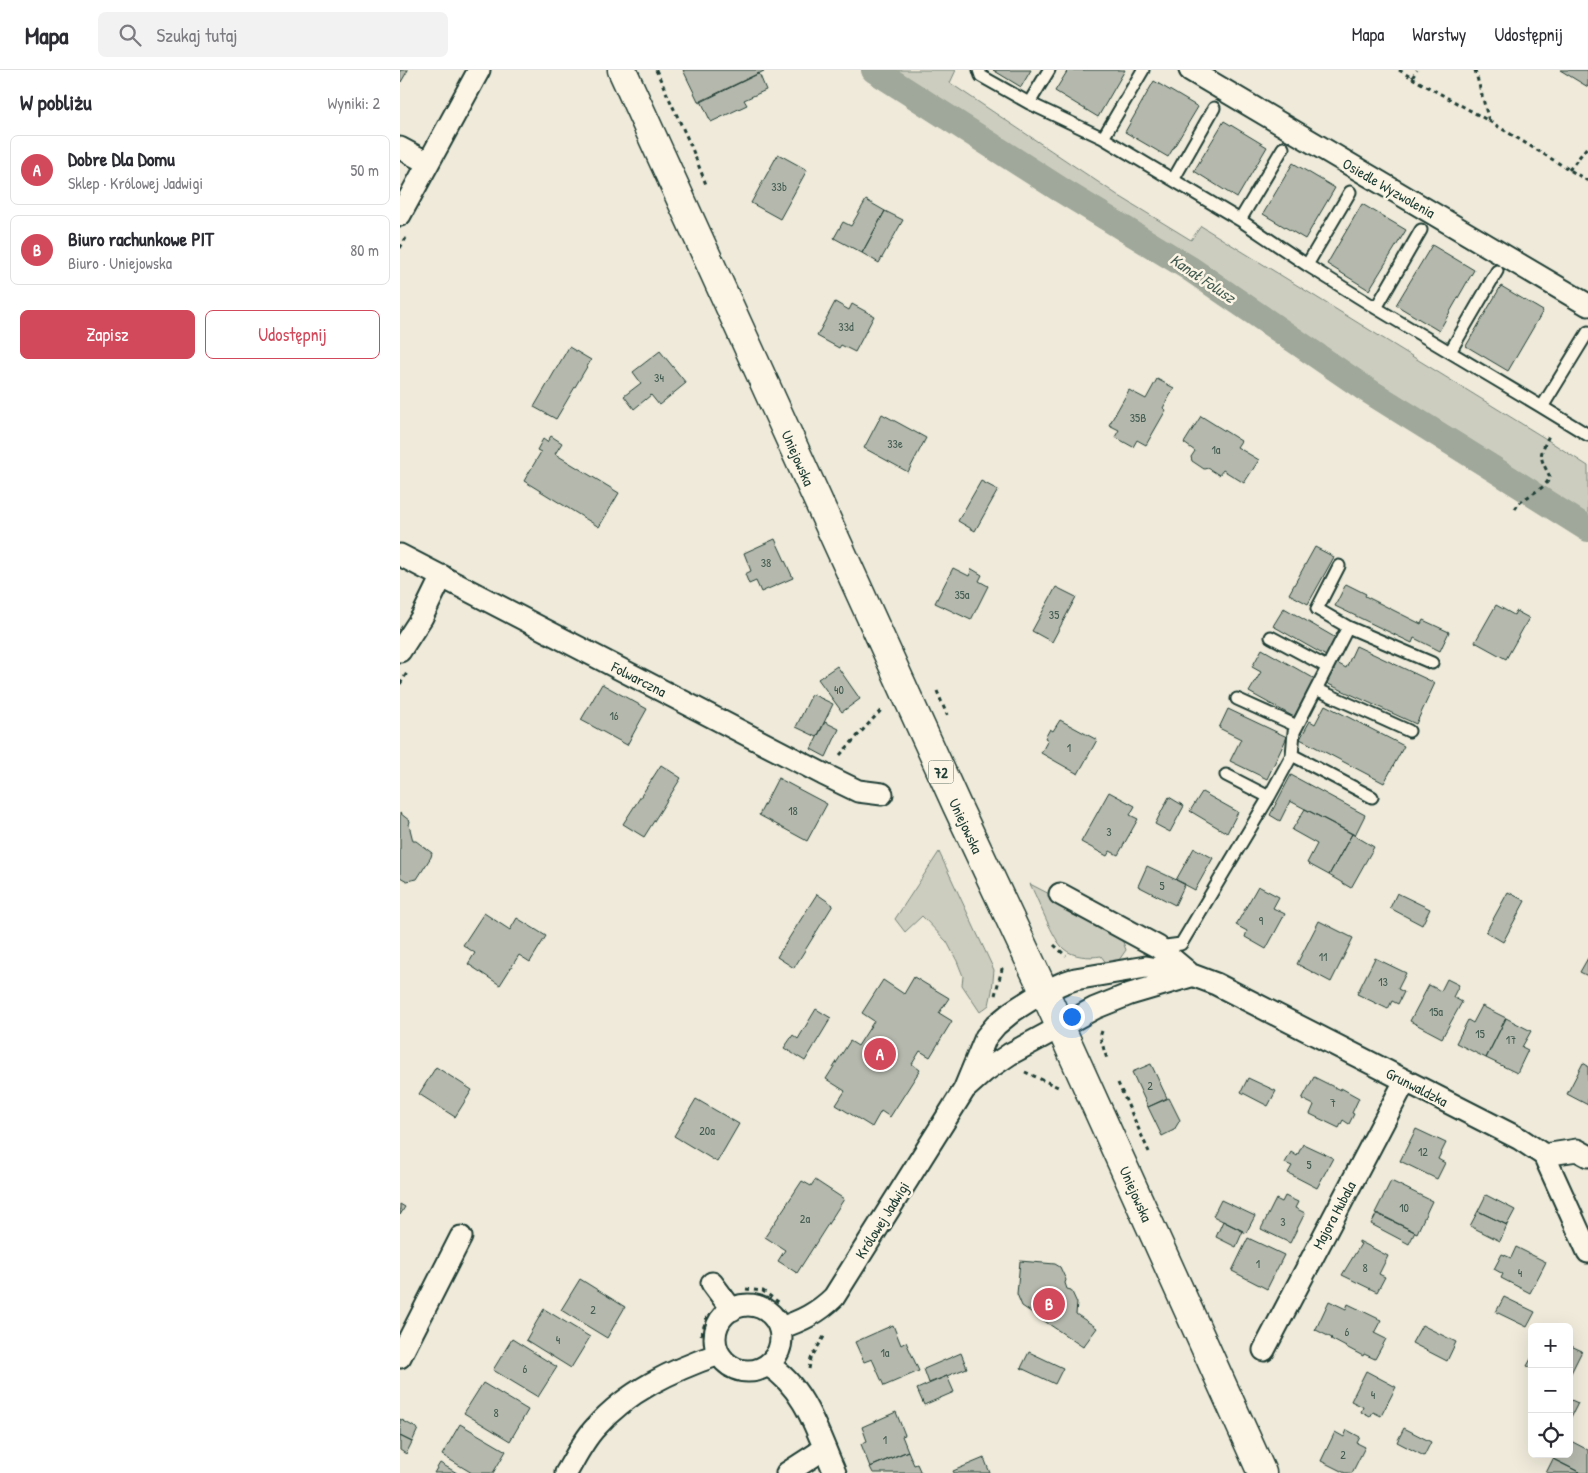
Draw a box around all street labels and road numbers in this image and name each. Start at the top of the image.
street label: Osiedle Wyzwolenia [1339,153,1439,223]
street label: Uniejowska [776,427,820,489]
street label: Folwarczna [607,656,670,702]
road number: 72 [928,760,954,784]
street label: Uniejowska [944,795,988,857]
street label: Grunwaldzka [1382,1062,1452,1112]
street label: Uniejowska [1114,1163,1158,1225]
street label: Królowej Jadwigi [850,1177,914,1263]
street label: Majora Hubala [1307,1177,1361,1253]

